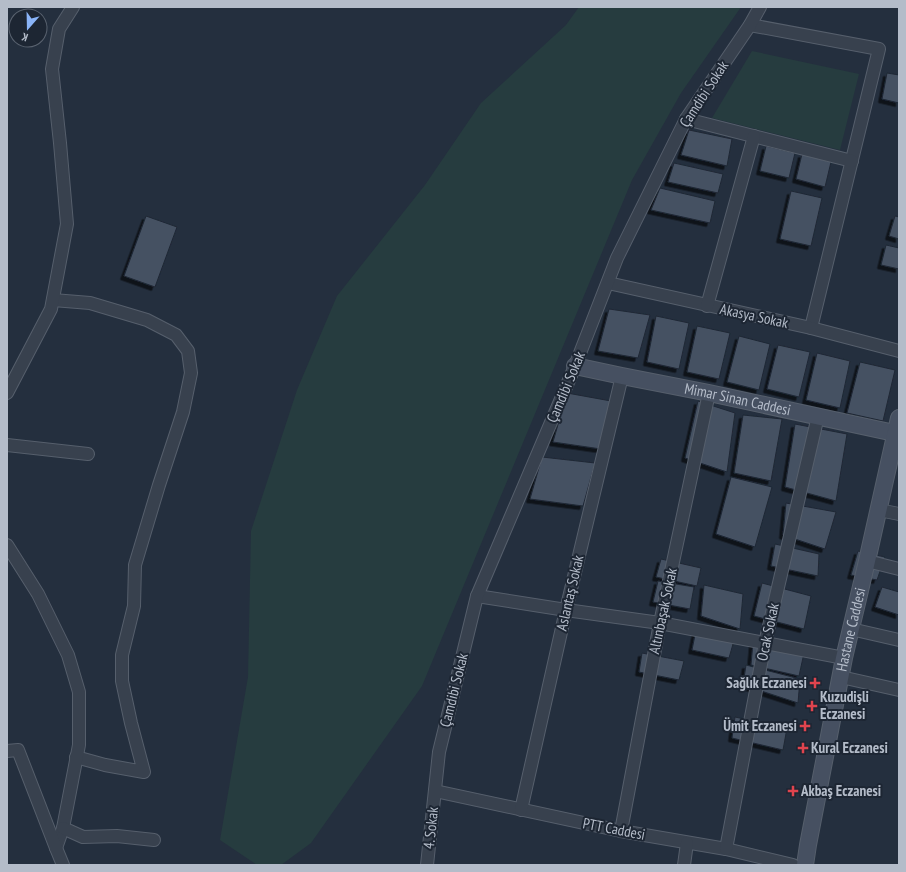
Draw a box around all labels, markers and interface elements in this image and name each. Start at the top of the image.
north arrow [8,8,48,48]
text: K [19,30,30,45]
street label: Çamdibi Sokak [675,57,732,131]
street label: Akasya Sokak [718,299,790,332]
street label: Çamdibi Sokak [542,348,589,425]
street label: Mimar Sinan Caddesi [683,378,793,419]
street label: Aslantaş Sokak [552,553,587,633]
street label: Altınbaşak Sokak [644,566,681,656]
street label: Hastane Caddesi [832,586,869,673]
street label: Ocak Sokak [752,601,783,663]
street label: Çamdibi Sokak [435,651,472,729]
place label: Sağlık Eczanesi [726,673,807,692]
marker: Sağlık Eczanesi [810,678,820,688]
place label: Kuzudişli Eczanesi [820,687,869,723]
marker: Kuzudişli Eczanesi [807,701,817,711]
place label: Ümit Eczanesi [723,716,797,735]
marker: Ümit Eczanesi [800,721,810,731]
place label: Kural Eczanesi [811,738,888,757]
marker: Kural Eczanesi [798,743,808,753]
place label: Akbaş Eczanesi [800,781,881,800]
marker: Akbaş Eczanesi [788,786,798,796]
street label: 4. Sokak [419,806,442,850]
street label: PTT Caddesi [581,813,647,844]

